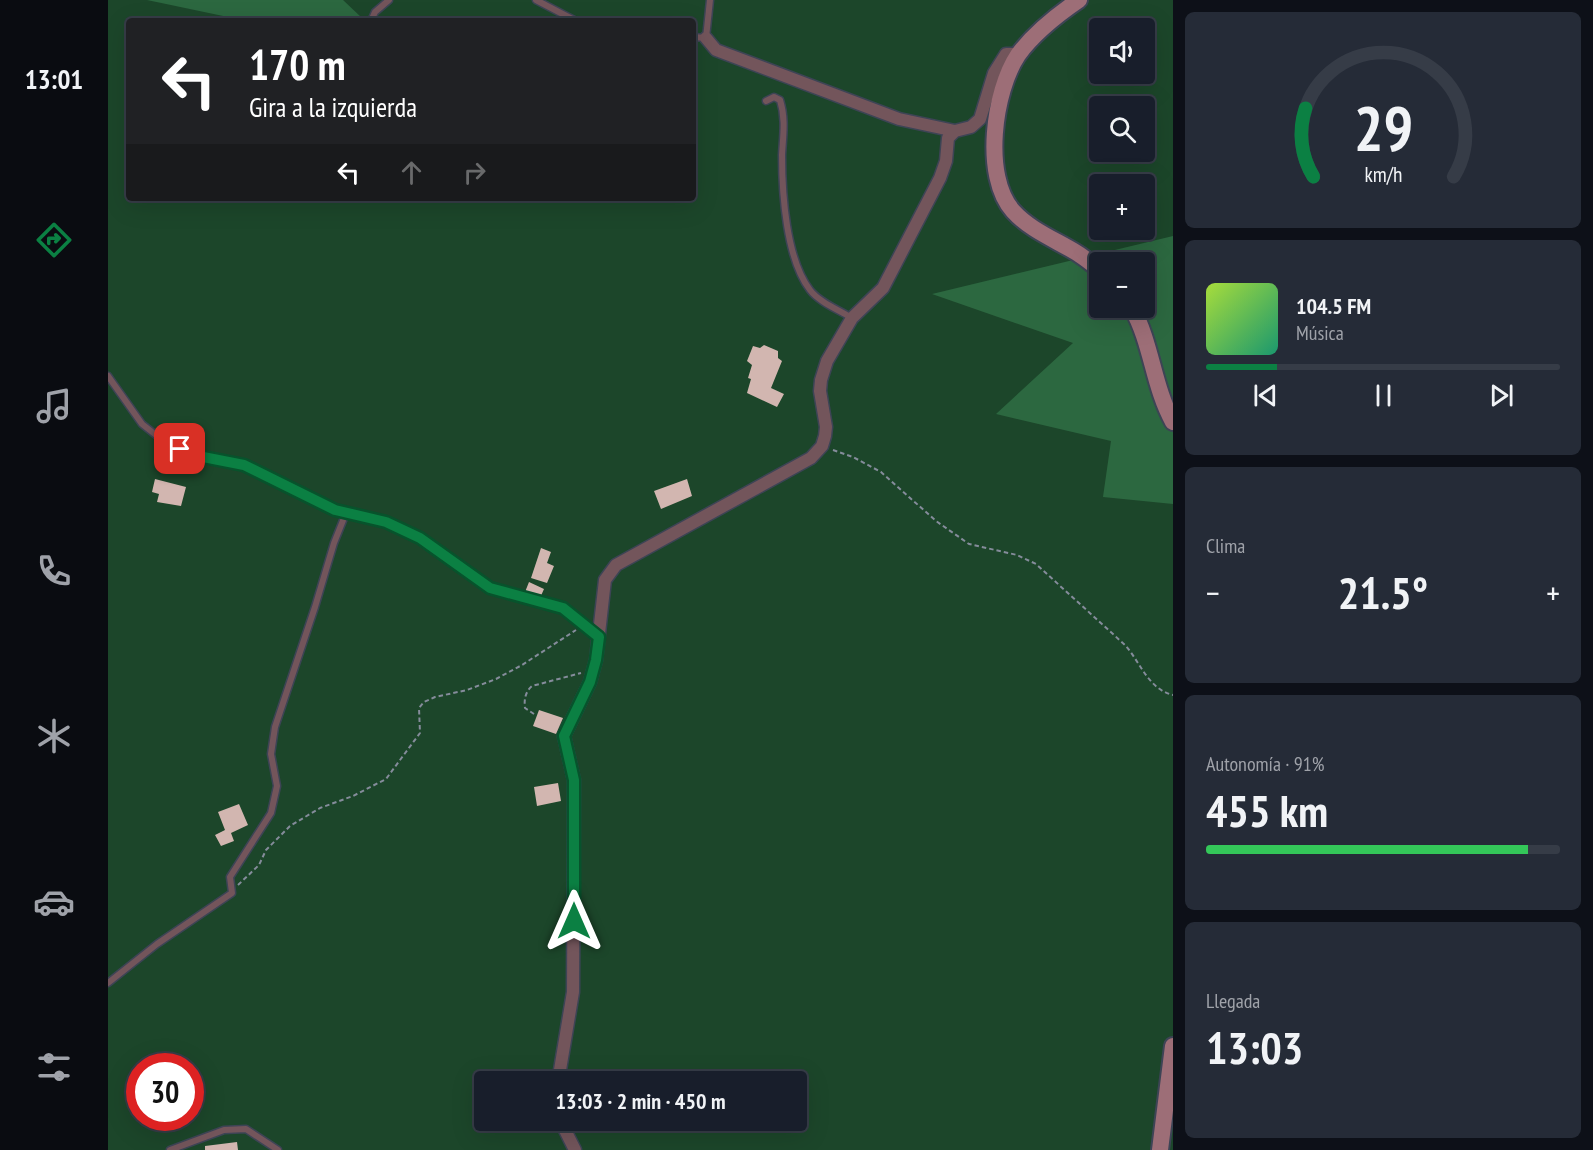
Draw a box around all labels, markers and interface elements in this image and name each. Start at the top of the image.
map controls [1089,18,1155,318]
button: sound [1089,18,1155,84]
text: 170 m [249,37,346,92]
icon: left [150,42,228,120]
text: 13:01 [25,62,83,96]
text: 29 [1353,87,1413,168]
text: Gira a la izquierda [249,90,417,124]
button: search [1089,96,1155,162]
icon: left [332,156,365,189]
icon: ahead [395,156,428,189]
icon: right [458,156,491,189]
text: km/h [1364,160,1402,188]
button: + [1089,174,1155,240]
icon: directions [33,219,75,261]
button: − [1089,252,1155,318]
text: 104.5 FM [1296,292,1371,320]
text: Música [1296,320,1344,346]
icon: previous [1249,379,1282,412]
icon: pause [1367,379,1400,412]
icon: next [1485,379,1518,412]
icon: music [33,385,75,427]
pin [154,423,205,474]
icon: arrive [163,432,196,465]
text: Clima [1206,533,1245,559]
icon: phone [33,550,75,592]
text: 21.5° [1338,563,1428,621]
text: − [1206,571,1220,614]
text: + [1546,571,1560,614]
icon: climate [33,715,75,757]
text: Autonomía · 91% [1206,751,1324,777]
text: 455 km [1206,781,1328,839]
icon: car [33,881,75,923]
position arrow [542,889,606,953]
text: Llegada [1206,988,1260,1014]
text: 13:03 [1206,1018,1303,1076]
icon: filters [33,1046,75,1088]
speed limit sign: 30 [126,1053,204,1131]
text: 13:03 · 2 min · 450 m [555,1087,726,1115]

